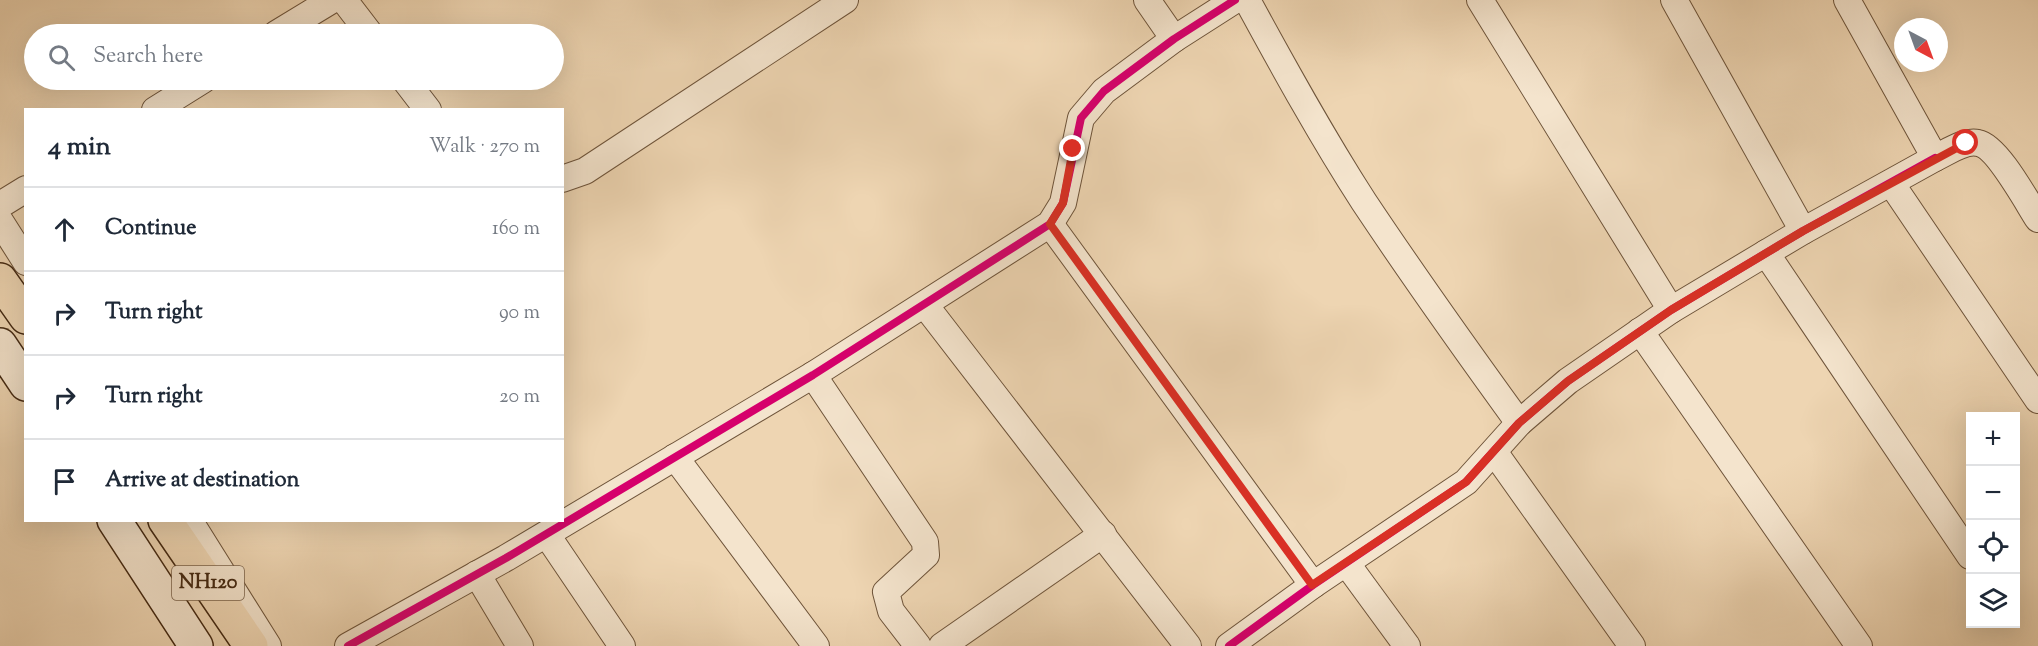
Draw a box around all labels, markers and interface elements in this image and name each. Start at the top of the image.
north arrow [1894,18,1948,72]
search box [24,24,564,90]
icon: search [45,41,78,74]
text: Search here [93,41,203,73]
text: 4 min [48,129,111,166]
route start [1952,129,1978,155]
text: Walk · 270 m [429,133,540,162]
route end [1059,135,1085,161]
icon: ahead [48,213,81,246]
text: Continue [105,213,196,245]
text: 160 m [492,215,540,244]
icon: right [48,297,81,330]
text: Turn right [105,297,202,329]
text: 90 m [499,299,540,328]
icon: right [48,381,81,414]
text: Turn right [105,381,202,413]
text: 20 m [499,383,540,412]
map controls [1966,412,2020,628]
button: + [1966,412,2020,466]
icon: arrive [48,465,81,498]
text: Arrive at destination [105,465,300,497]
button: − [1966,466,2020,520]
button: locate [1966,520,2020,574]
road number: NH120 [172,566,244,600]
button: layers [1966,574,2020,628]

